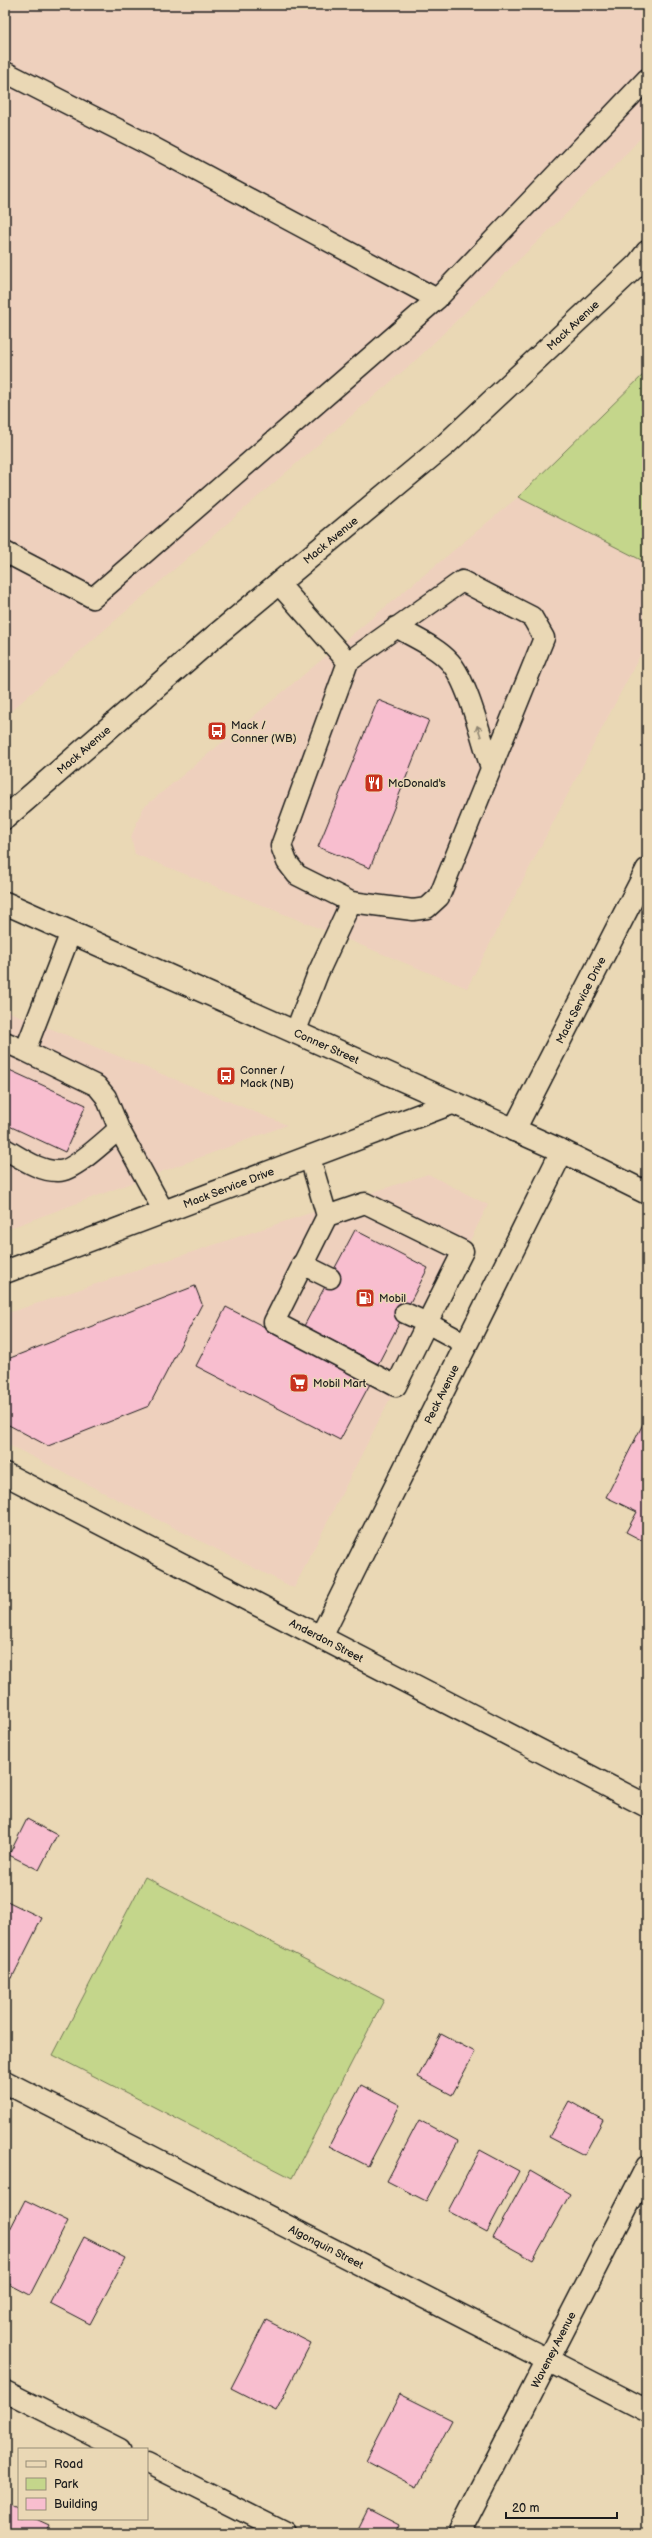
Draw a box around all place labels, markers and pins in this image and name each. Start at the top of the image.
place label: Mack / Conner (WB) [231,719,297,745]
bus stop icon: Mack / Conner (WB) [206,720,228,742]
restaurant icon: McDonald's [363,772,385,794]
place label: McDonald's [388,777,446,790]
place label: Conner / Mack (NB) [240,1064,294,1090]
bus stop icon: Conner / Mack (NB) [215,1065,237,1087]
fuel station icon: Mobil [354,1287,376,1309]
place label: Mobil [379,1292,406,1305]
supermarket icon: Mobil Mart [288,1372,310,1394]
place label: Mobil Mart [313,1377,367,1390]

